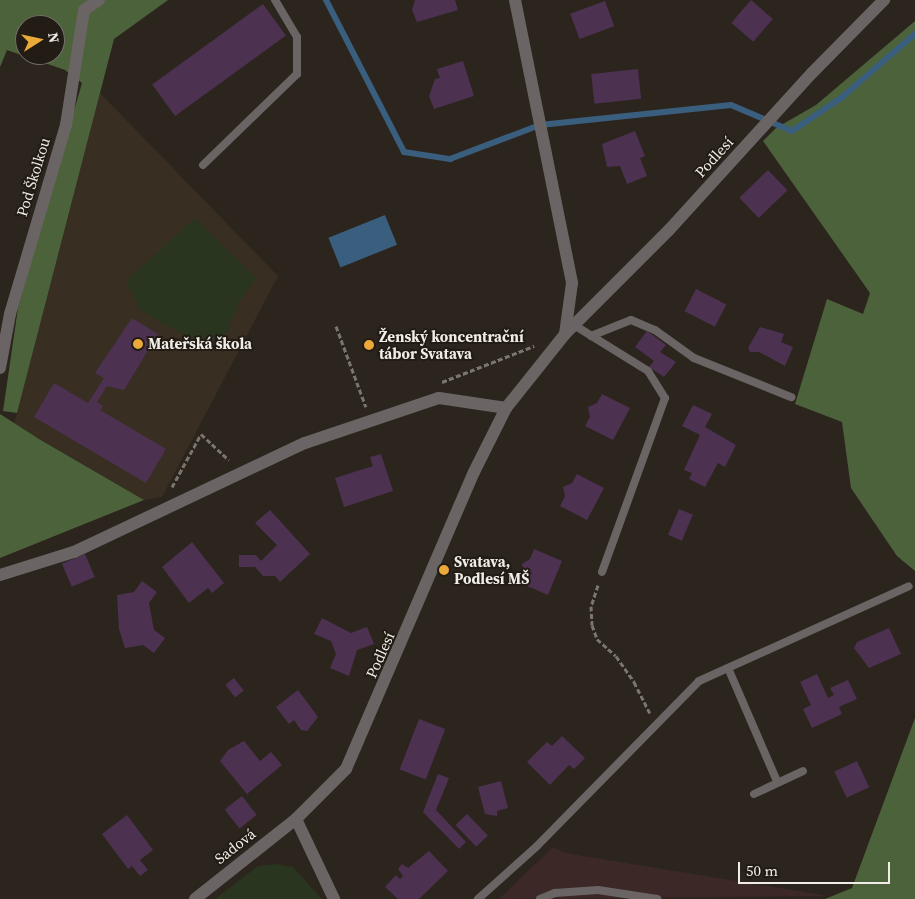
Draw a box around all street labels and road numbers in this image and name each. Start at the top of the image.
street label: Podlesí [691,133,737,181]
street label: Pod Školkou [12,135,54,219]
street label: Podlesí [362,629,398,681]
street label: Sadová [211,824,259,868]

